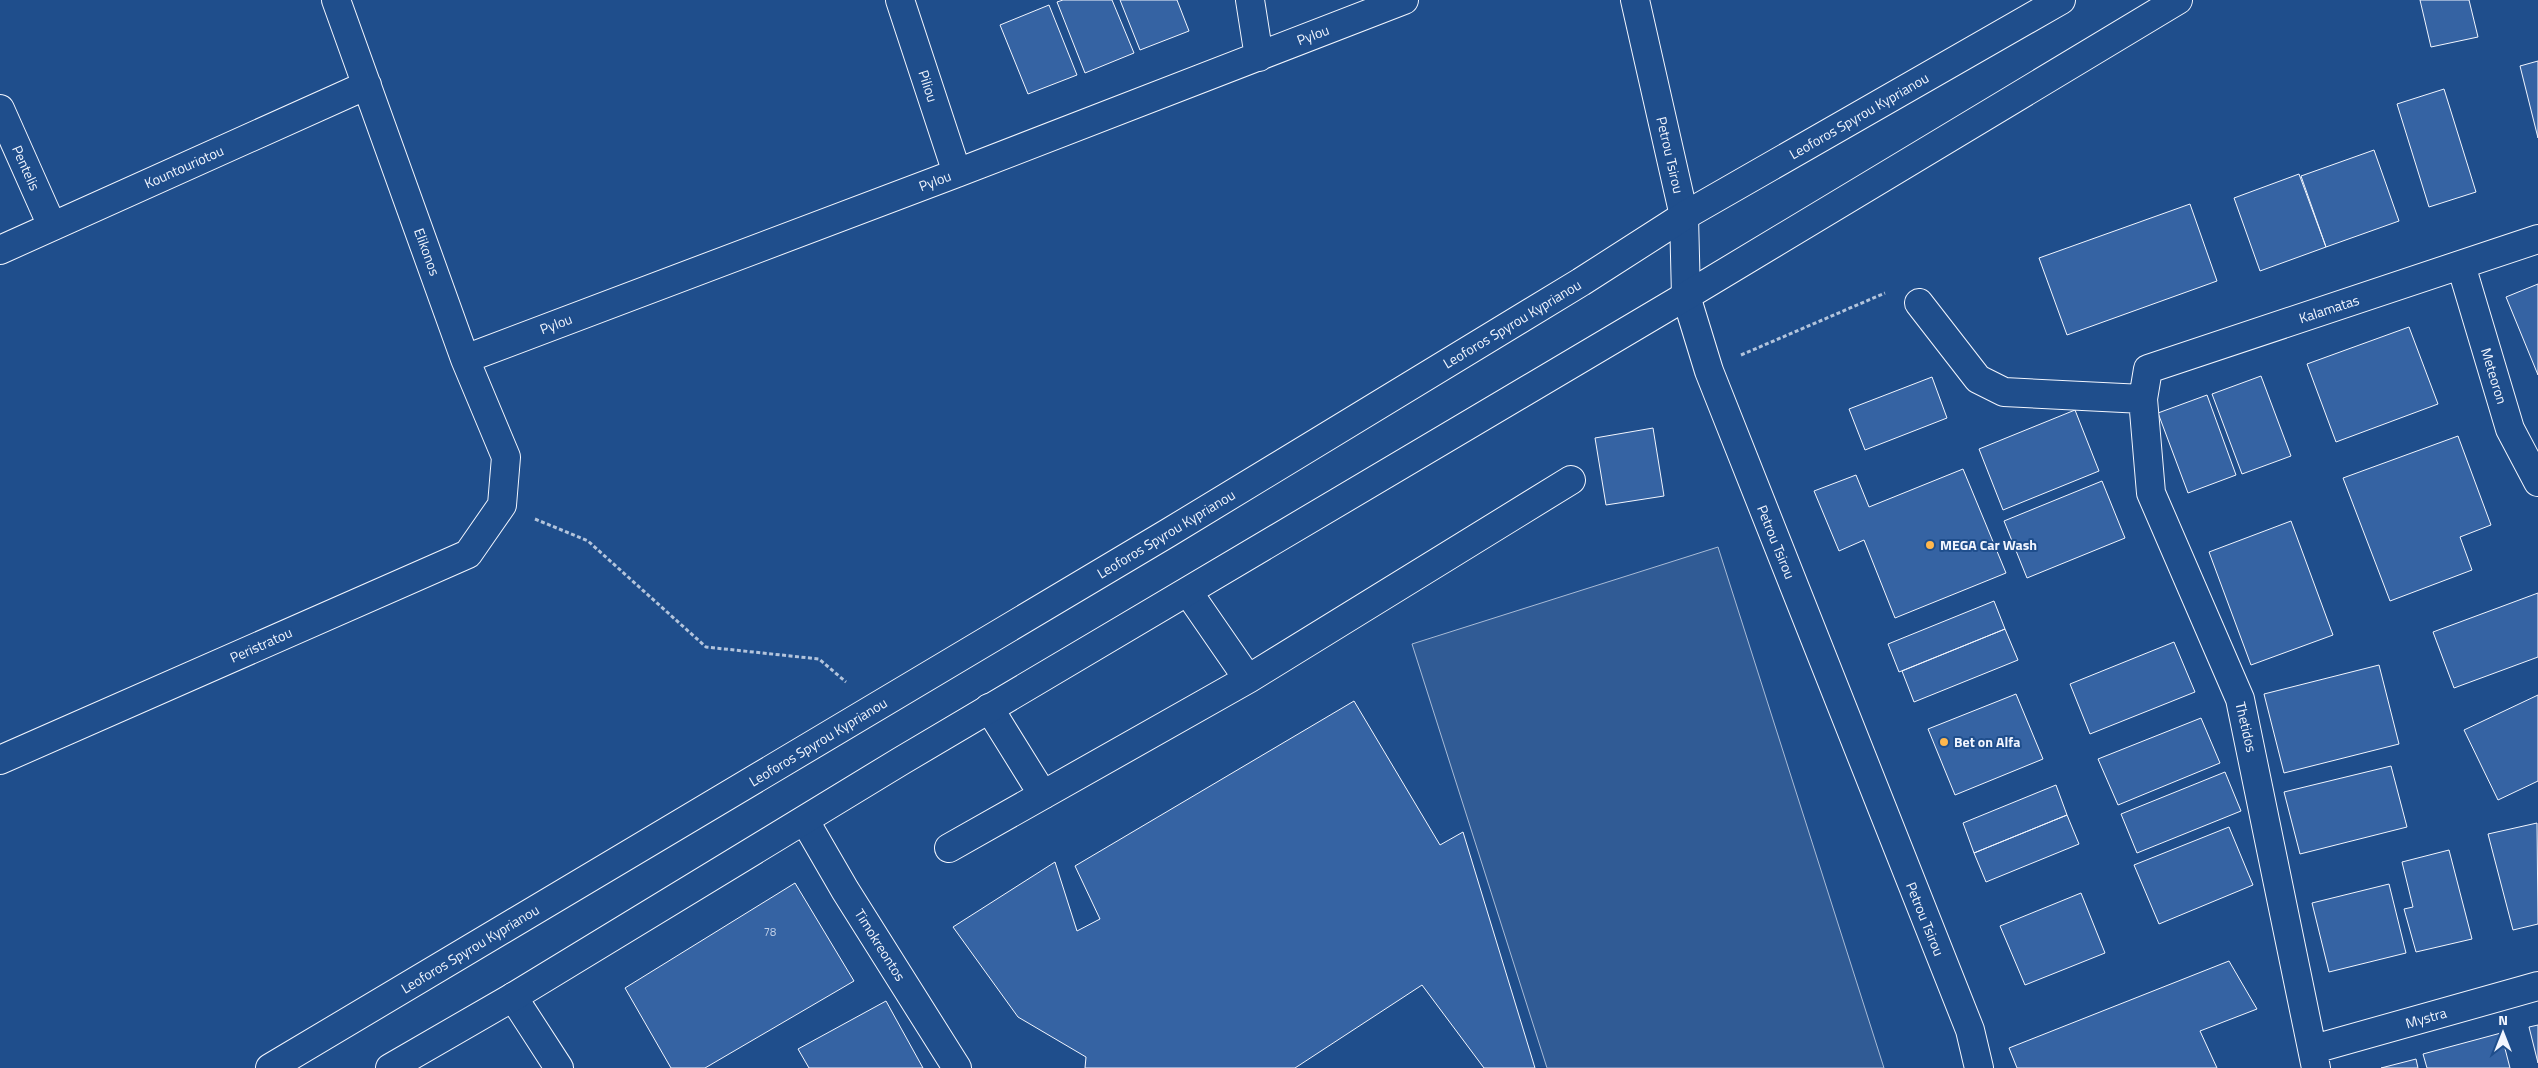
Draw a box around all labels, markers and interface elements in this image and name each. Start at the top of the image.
street label: Pylou [1294,19,1332,50]
street label: Piliou [913,67,943,105]
street label: Leoforos Spyrou Kyprianou [1785,67,1932,164]
street label: Petrou Tsirou [1651,115,1689,195]
street label: Kountouriotou [141,140,227,193]
street label: Pentelis [7,142,46,194]
street label: Pylou [916,165,954,196]
street label: Elikonos [409,225,446,279]
street label: Leoforos Spyrou Kyprianou [1439,274,1585,373]
street label: Kalamatas [2296,289,2362,328]
street label: Pylou [537,308,575,339]
street label: Meteoron [2476,345,2513,407]
street label: Leoforos Spyrou Kyprianou [1093,484,1239,583]
street label: Petrou Tsirou [1752,502,1801,582]
place label: MEGA Car Wash [1940,534,2037,555]
marker: MEGA Car Wash [1924,539,1936,551]
street label: Peristratou [226,621,295,668]
street label: Leoforos Spyrou Kyprianou [745,692,891,791]
street label: Thetidos [2230,700,2262,754]
place label: Bet on Alfa [1954,731,2020,752]
marker: Bet on Alfa [1938,736,1950,748]
street label: Petrou Tsirou [1901,879,1950,959]
street label: Leoforos Spyrou Kyprianou [397,899,543,998]
street label: Timokreontos [850,905,911,985]
house number: 78 [764,924,776,940]
street label: Mystra [2403,1002,2449,1033]
north arrow [2478,1008,2528,1058]
text: N [2498,1009,2508,1030]

